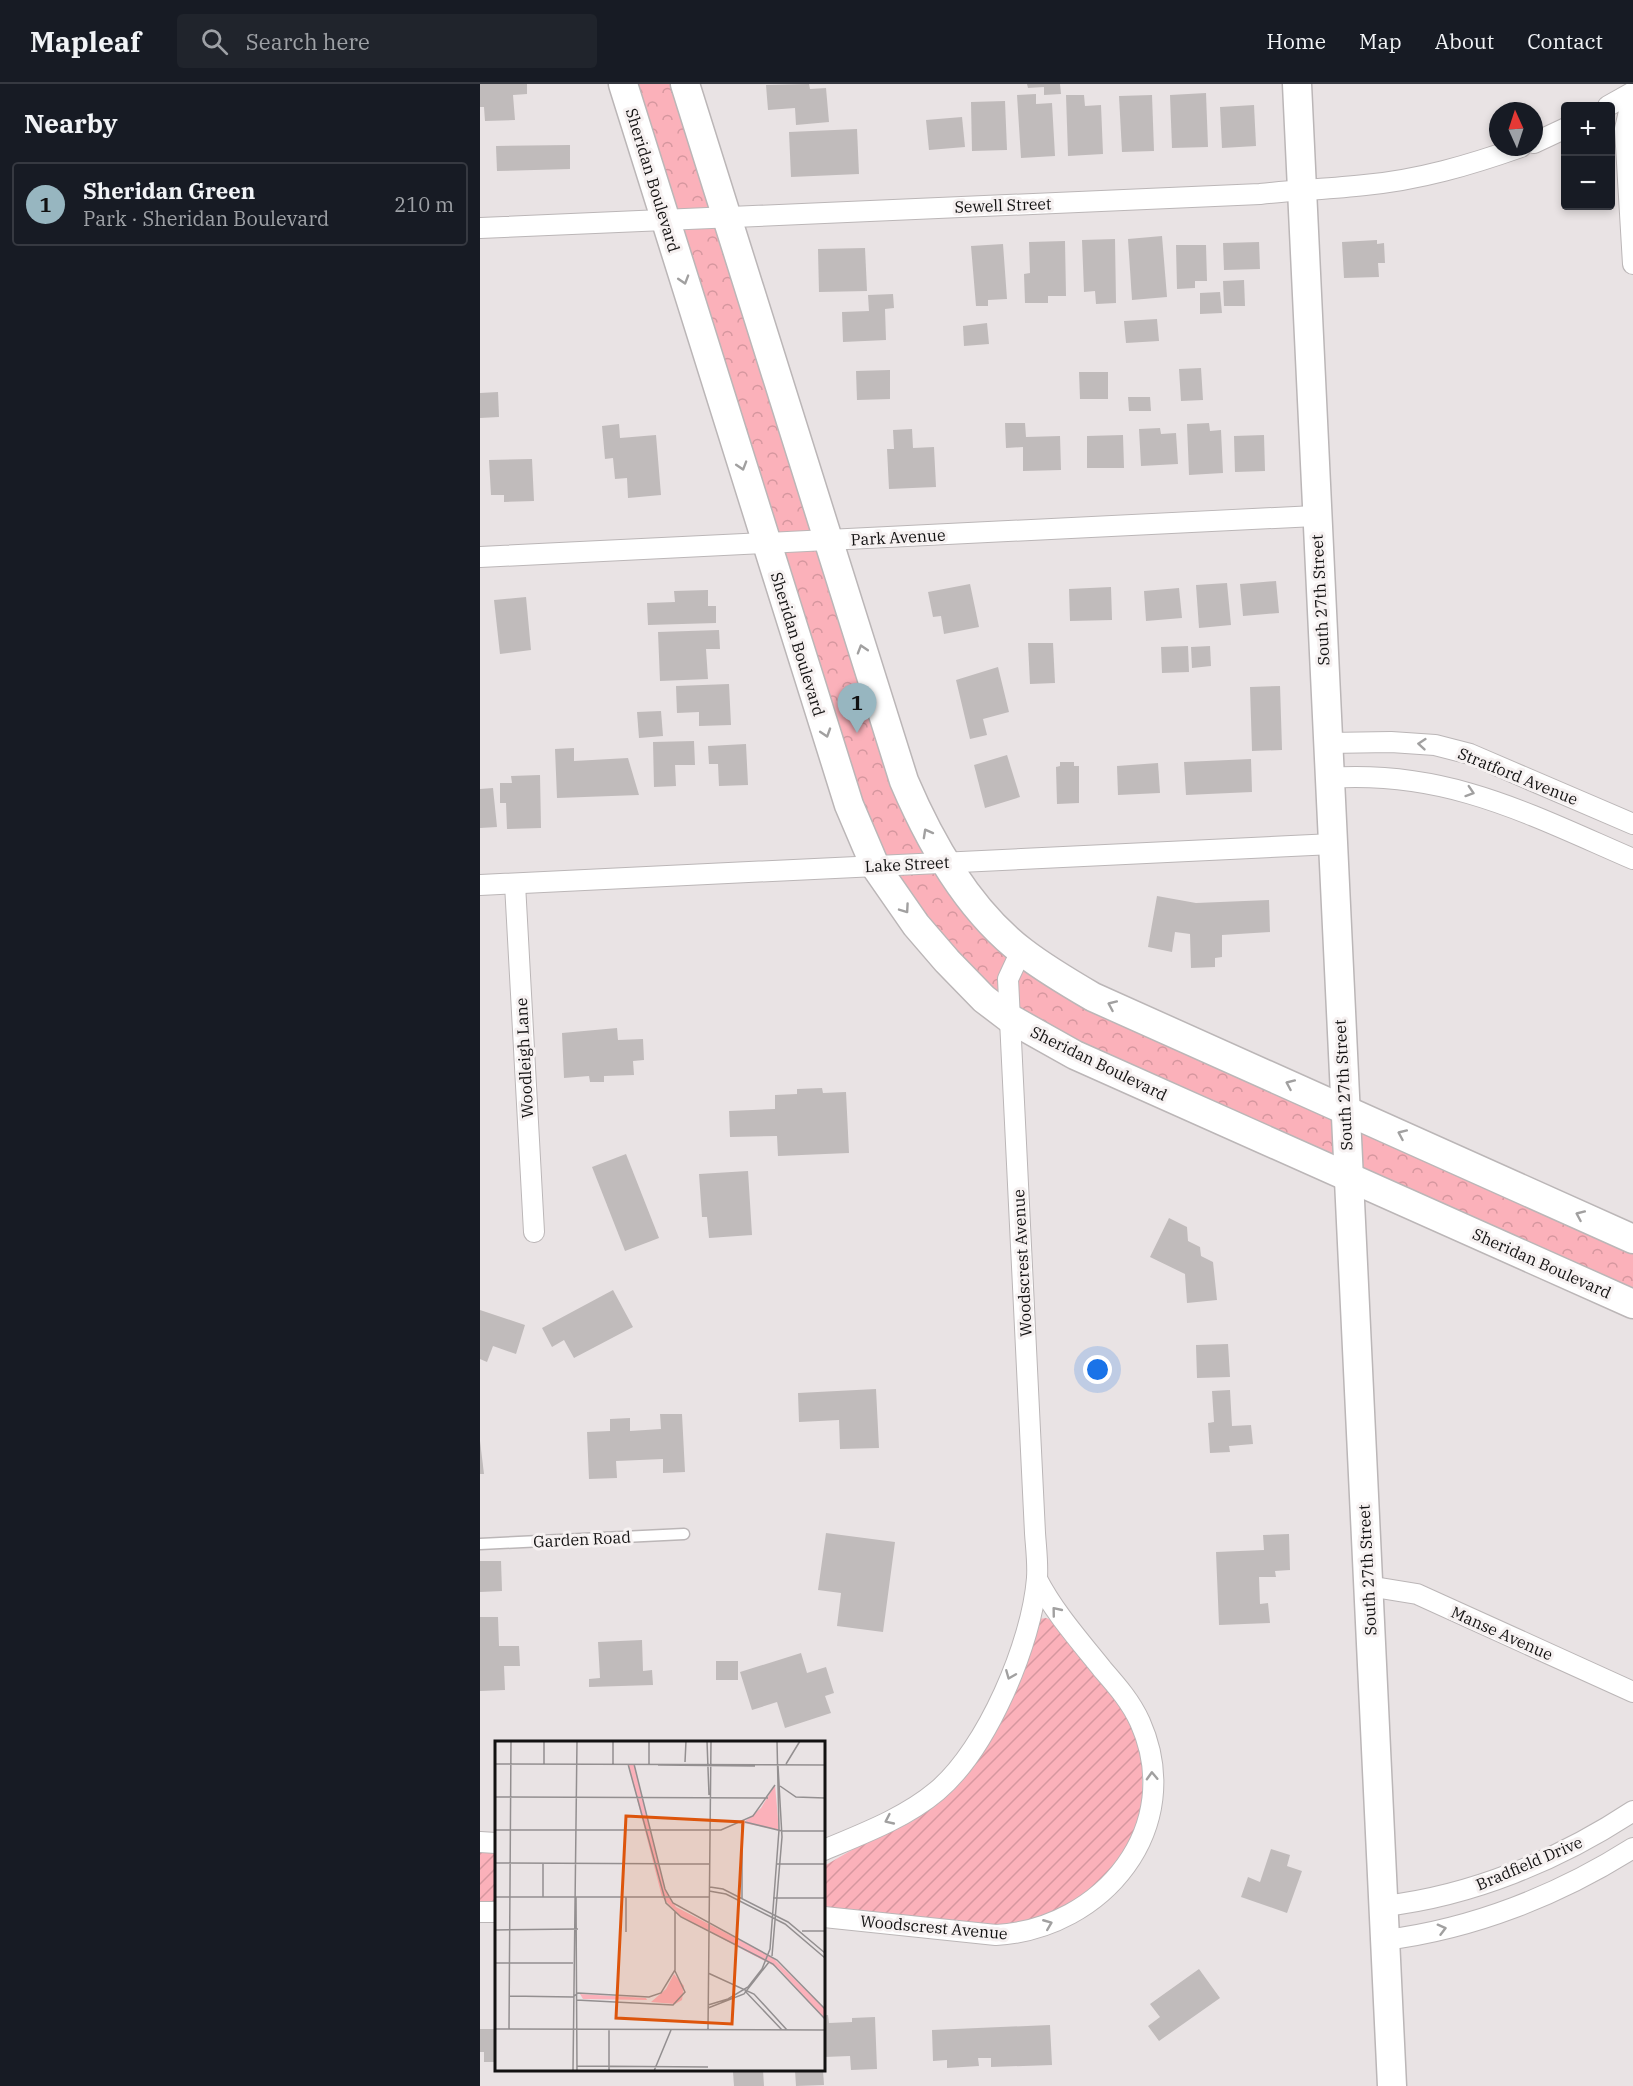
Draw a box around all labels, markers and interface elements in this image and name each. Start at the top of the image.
search box [177,14,597,68]
text: Mapleaf [30,23,141,60]
icon: search [198,25,231,58]
text: Search here [246,27,370,56]
text: Home [1266,27,1326,55]
text: Map [1359,27,1402,55]
text: About [1435,27,1494,55]
text: Contact [1527,27,1603,55]
north arrow [1489,102,1543,156]
map controls [1561,102,1615,210]
button: + [1561,102,1615,156]
text: Nearby [24,106,118,140]
street label: Sheridan Boulevard [622,106,684,255]
button: − [1561,156,1615,210]
text: Sheridan Green [83,176,255,205]
text: 1 [40,191,52,218]
text: 210 m [394,191,454,218]
street label: Sewell Street [954,193,1052,217]
text: Park · Sheridan Boulevard [83,205,329,232]
one-way arrow [677,274,689,285]
one-way arrow [735,460,747,471]
street label: Park Avenue [850,525,946,549]
street label: South 27th Street [1307,534,1333,666]
street label: Sheridan Boulevard [767,570,829,719]
one-way arrow [857,644,869,655]
pin: 1 [838,684,877,733]
one-way arrow [819,727,831,738]
one-way arrow [1418,738,1427,751]
street label: Stratford Avenue [1455,743,1581,809]
one-way arrow [1464,785,1475,798]
one-way arrow [923,828,934,839]
street label: Lake Street [864,852,950,876]
one-way arrow [898,903,909,914]
street label: Woodleigh Lane [511,997,537,1119]
one-way arrow [1107,1000,1118,1012]
street label: South 27th Street [1330,1019,1356,1151]
street label: Sheridan Boulevard [1027,1021,1171,1105]
one-way arrow [1286,1079,1297,1091]
one-way arrow [1398,1130,1409,1142]
street label: Woodscrest Avenue [1008,1189,1036,1337]
one-way arrow [1575,1210,1586,1222]
street label: Sheridan Boulevard [1470,1223,1615,1303]
your location [1083,1355,1112,1384]
street label: South 27th Street [1354,1504,1380,1636]
street label: Garden Road [533,1526,632,1552]
street label: Manse Avenue [1448,1602,1556,1664]
one-way arrow [1052,1607,1063,1618]
one-way arrow [1005,1669,1017,1680]
inset map [495,1741,825,2071]
one-way arrow [1146,1771,1158,1780]
one-way arrow [884,1813,895,1825]
street label: Bradfield Drive [1473,1832,1585,1894]
street label: Woodscrest Avenue [859,1911,1009,1943]
one-way arrow [1042,1919,1052,1932]
one-way arrow [1437,1924,1447,1936]

